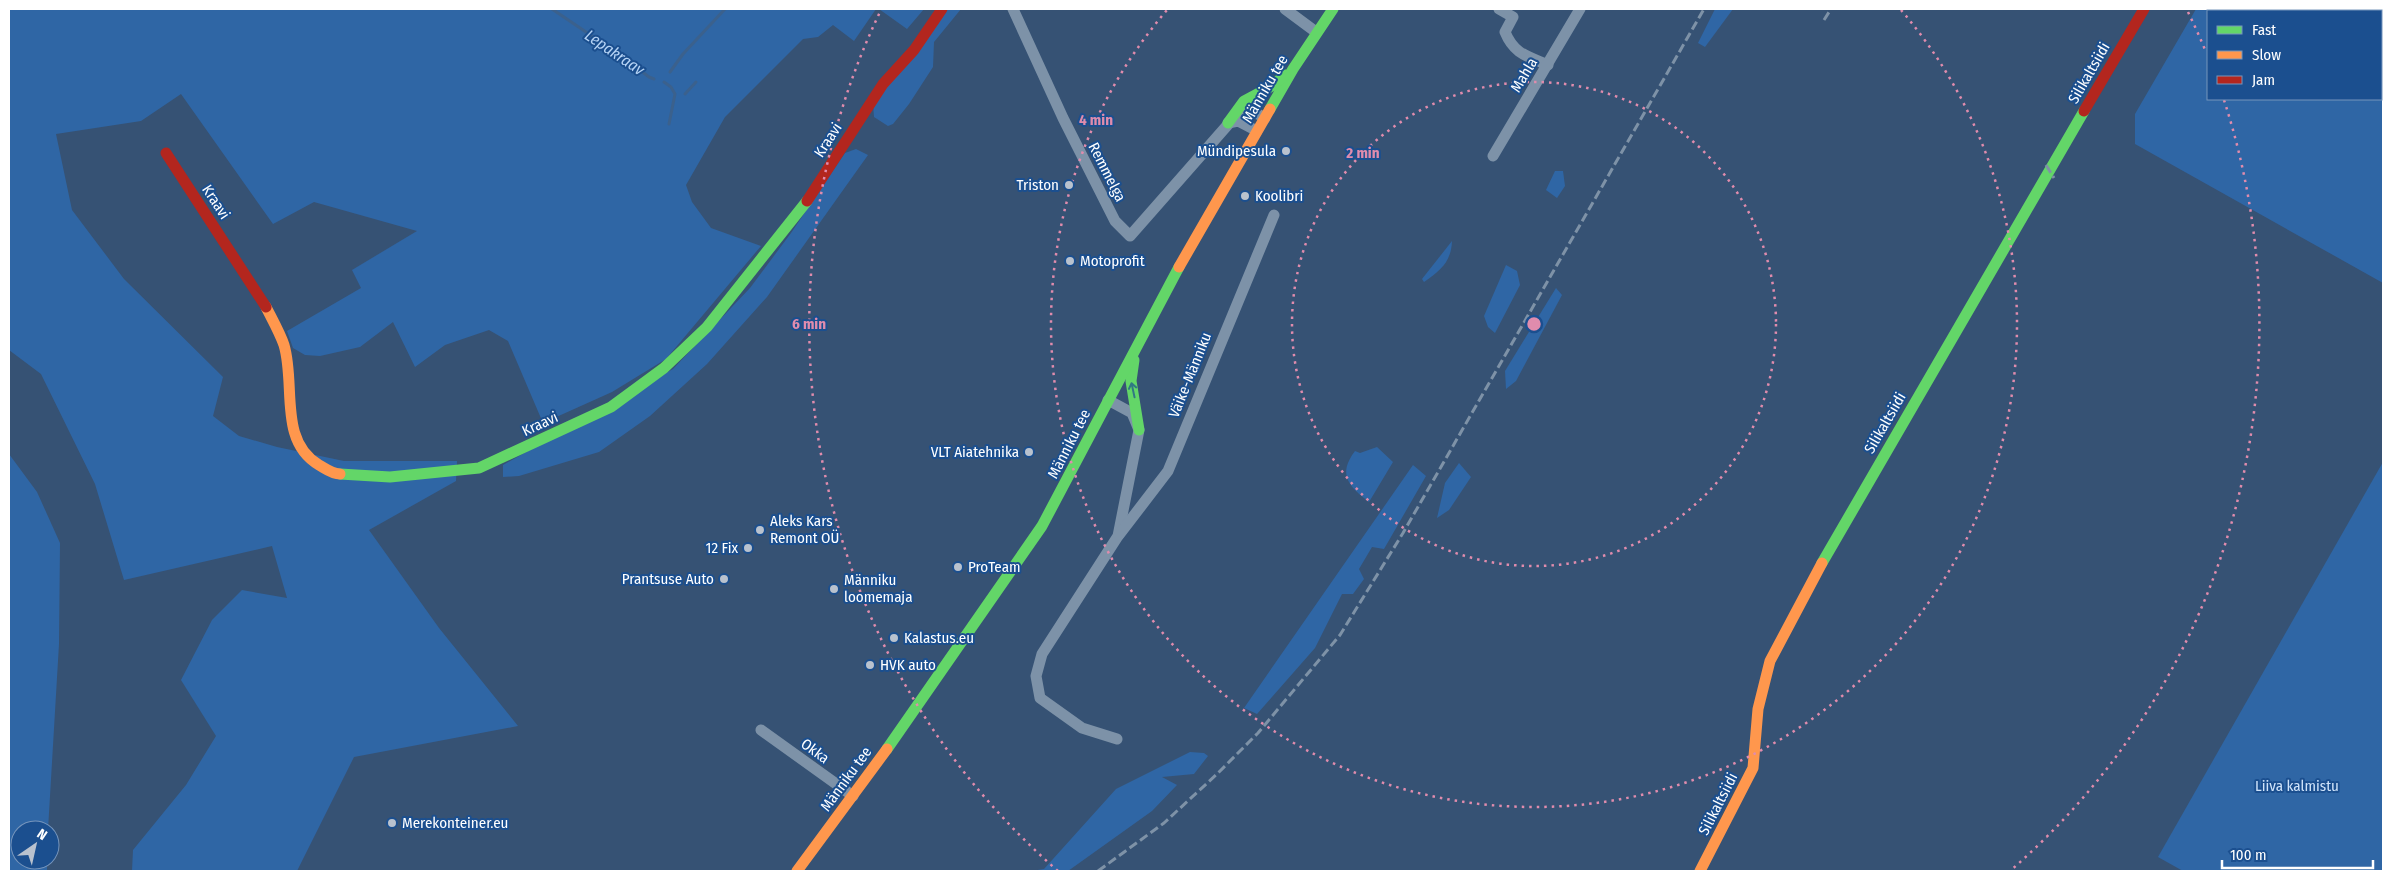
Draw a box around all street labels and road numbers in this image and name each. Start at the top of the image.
street label: Silikaltsiidi [2064,39,2114,107]
street label: Männiku tee [1238,52,1292,126]
street label: Mahla [1507,54,1541,96]
street label: Kraavi [810,119,846,161]
street label: Remmelga [1084,139,1130,205]
street label: Kraavi [198,181,234,223]
street label: Väike-Männiku [1165,330,1215,420]
street label: Silikaltsiidi [1860,389,1910,457]
street label: Männiku tee [1044,406,1094,482]
street label: Kraavi [519,408,561,440]
street label: Okka [797,735,833,767]
street label: Männiku tee [817,743,875,815]
street label: Silikaltsiidi [1695,770,1741,838]

